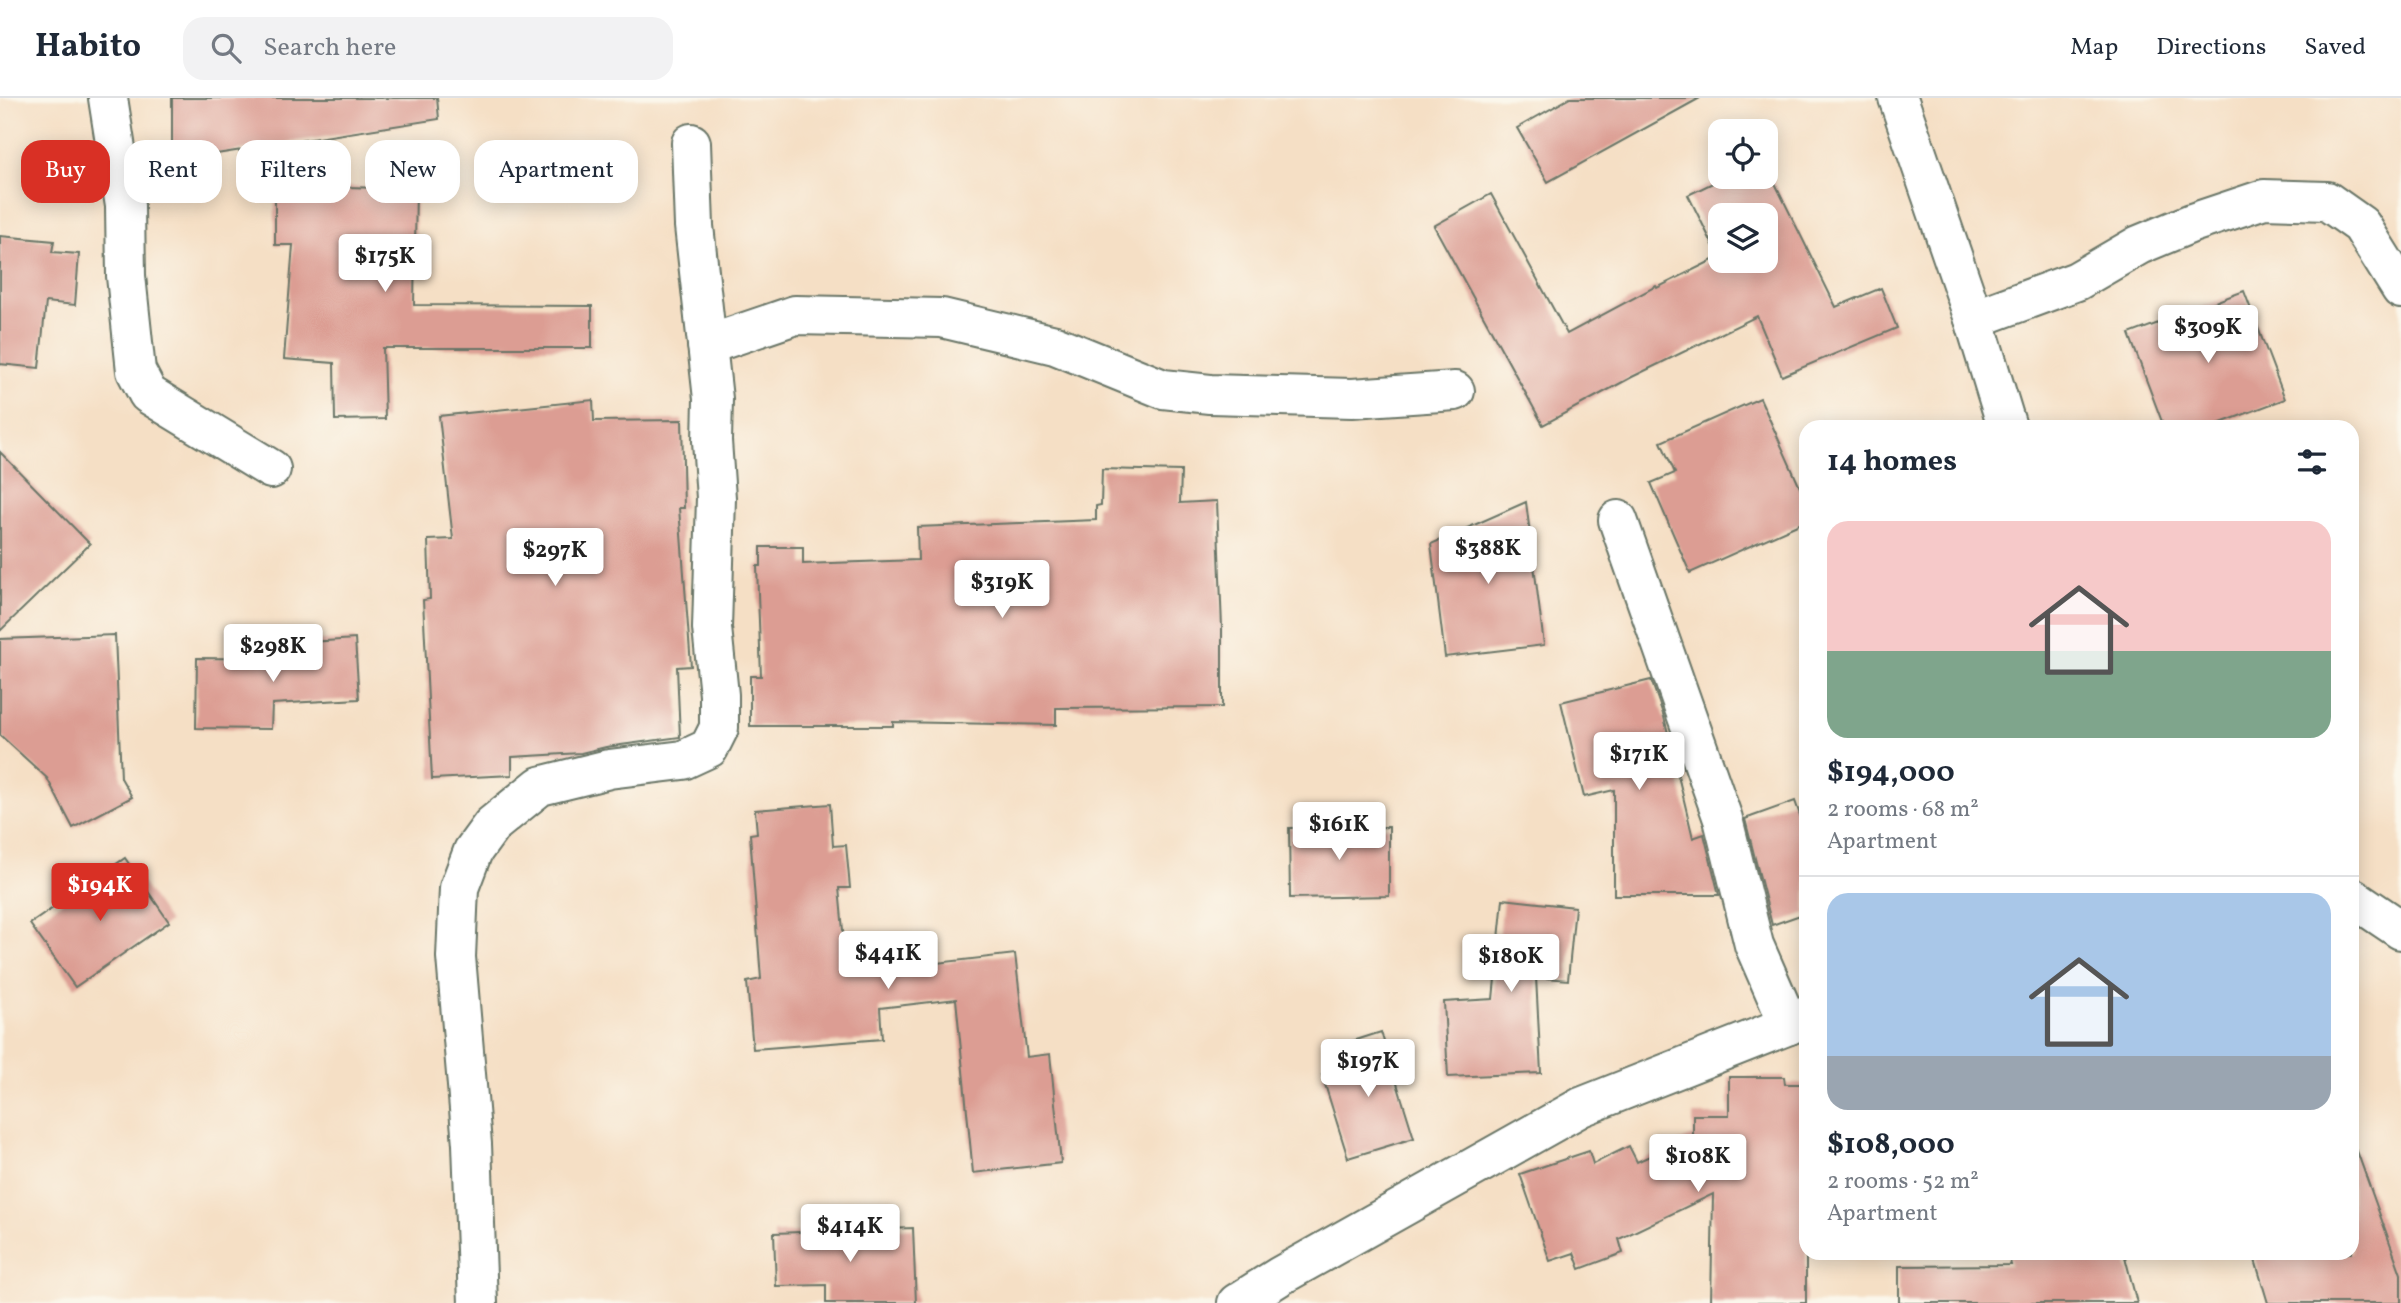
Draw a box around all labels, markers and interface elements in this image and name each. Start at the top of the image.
search box [183,17,673,80]
text: Habito [35,25,141,71]
icon: search [207,29,245,67]
text: Search here [263,30,396,66]
text: Map [2070,31,2118,65]
text: Directions [2156,31,2266,65]
text: Saved [2304,31,2366,65]
map controls [1708,119,1778,273]
button: locate [1708,119,1778,189]
chip: Buy [21,140,110,203]
chip: Rent [124,140,222,203]
chip: Filters [236,140,351,203]
chip: New [365,140,460,203]
chip: Apartment [474,140,638,203]
button: layers [1708,203,1778,273]
pin: $175K [336,234,434,294]
text: $175K [355,241,415,273]
pin: $309K [2159,306,2257,365]
text: $309K [2174,312,2242,344]
text: 14 homes [1827,441,1957,483]
icon: filters [2293,443,2331,481]
pin: $388K [1439,526,1537,586]
pin: $297K [506,528,604,588]
text: $388K [1455,533,1521,565]
text: $297K [522,535,588,567]
pin: $319K [953,560,1051,620]
text: $319K [970,567,1034,599]
icon: home [2016,567,2142,693]
pin: $298K [224,624,322,684]
text: $298K [240,631,306,663]
pin: $171K [1590,732,1688,792]
text: $171K [1610,739,1668,771]
text: $194,000 [1827,752,1955,794]
text: 2 rooms · 68 m² [1827,794,1979,826]
pin: $161K [1290,802,1388,862]
text: $161K [1309,809,1369,841]
text: Apartment [1827,826,1938,858]
pin: $194K [51,864,149,923]
text: $194K [68,870,132,902]
pin: $441K [839,932,937,991]
pin: $180K [1462,934,1560,994]
text: $441K [855,938,921,970]
icon: home [2016,939,2142,1065]
text: $180K [1478,941,1544,973]
pin: $197K [1319,1040,1417,1099]
text: $197K [1337,1046,1399,1078]
text: $108,000 [1827,1124,1955,1166]
pin: $108K [1649,1134,1747,1194]
text: $108K [1665,1141,1731,1173]
text: 2 rooms · 52 m² [1827,1166,1979,1198]
text: Apartment [1827,1198,1938,1230]
pin: $414K [801,1204,899,1264]
text: $414K [817,1211,883,1243]

